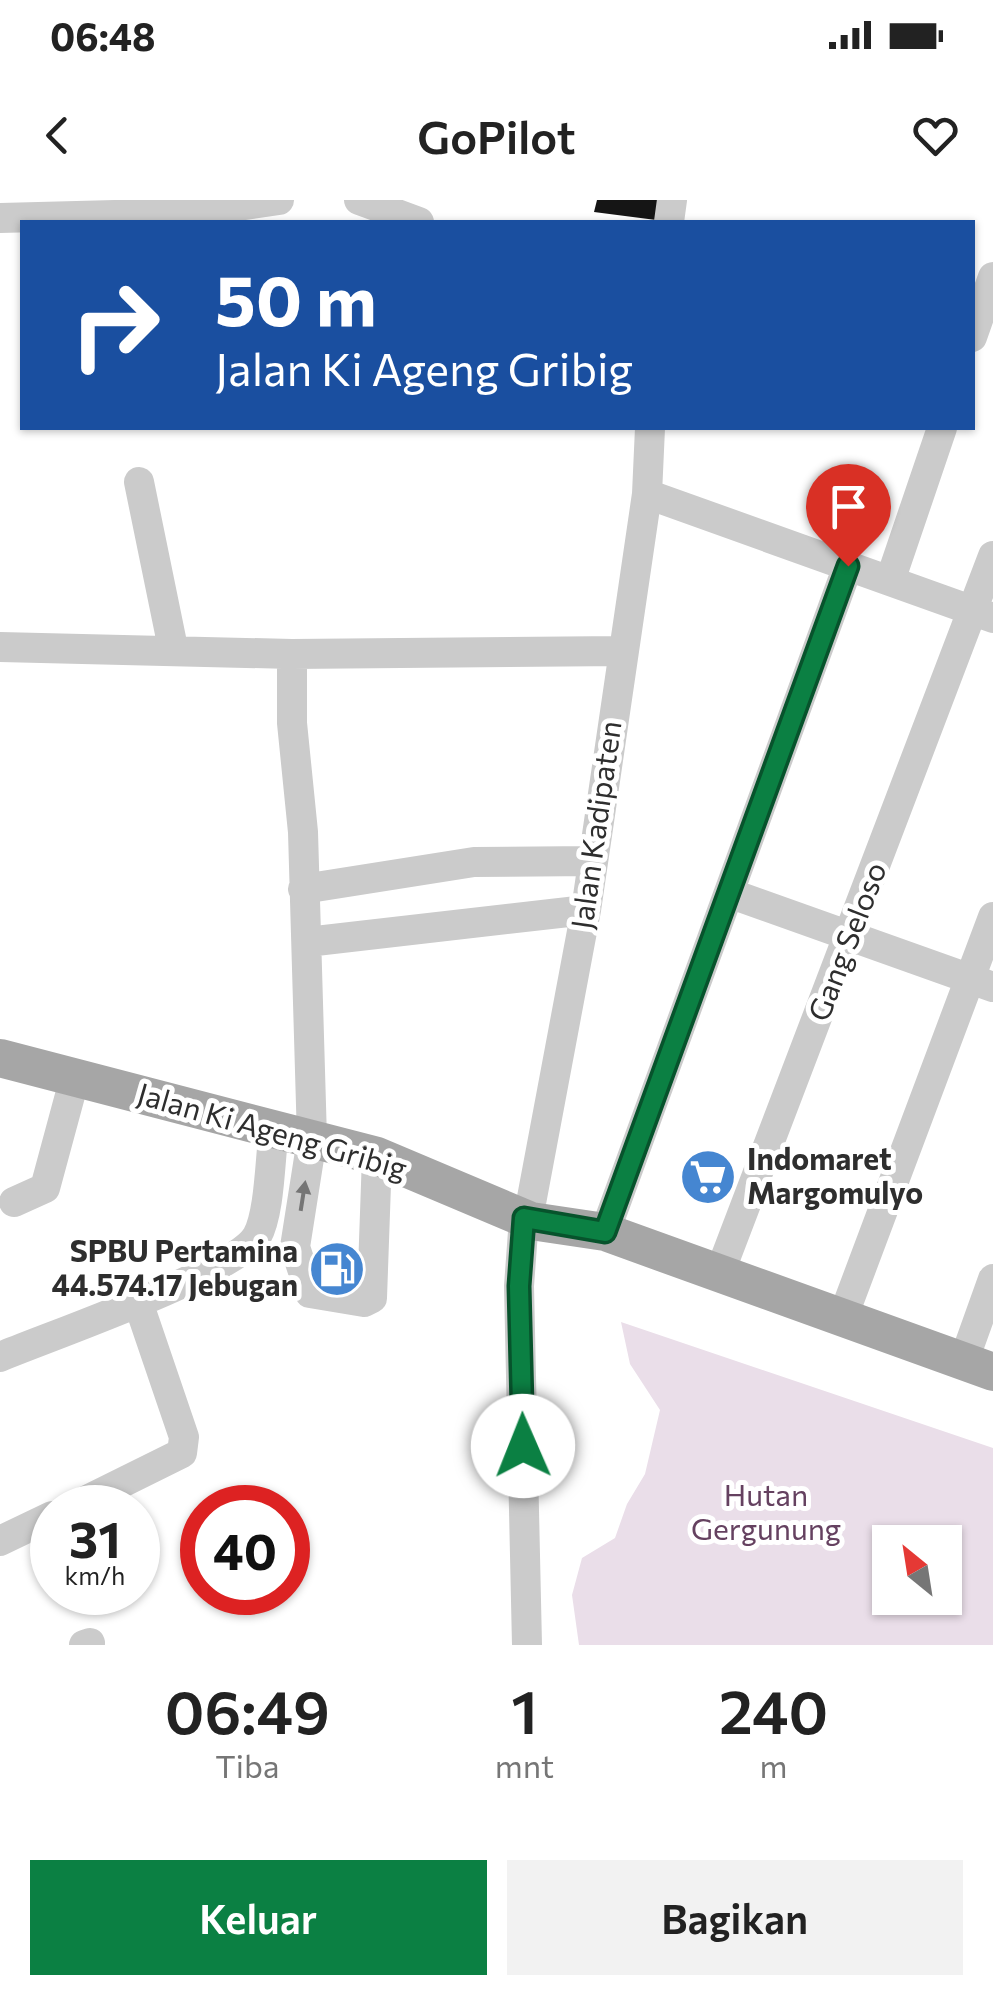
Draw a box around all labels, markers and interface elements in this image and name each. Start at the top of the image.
text: 06:48 [50,12,156,59]
icon: back [30,108,85,163]
text: GoPilot [417,108,576,163]
icon: heart [908,108,963,163]
text: 50 m [215,255,377,340]
icon: right [50,260,180,390]
text: Jalan Ki Ageng Gribig [215,340,633,395]
pin [806,464,891,567]
icon: arrive [821,479,876,534]
street label: Jalan Kadipaten [562,718,627,931]
street label: Gang Seloso [798,856,893,1026]
street label: Jalan Ki Ageng Gribig [134,1073,412,1186]
place label: Indomaret Margomulyo [747,1139,923,1210]
supermarket icon: Indomaret Margomulyo [678,1147,738,1207]
one-way arrow [296,1179,311,1211]
place label: SPBU Pertamina 44.574.17 Jebugan [52,1231,298,1302]
fuel station icon: SPBU Pertamina 44.574.17 Jebugan [307,1239,367,1299]
position arrow [471,1394,575,1498]
park label: Hutan Gergunung [691,1475,841,1546]
speed limit sign: 40 [180,1485,310,1615]
text: 31 [69,1507,121,1568]
north arrow [872,1525,962,1615]
map controls [872,1525,962,1615]
text: km/h [65,1560,125,1590]
text: 06:49 [165,1673,330,1746]
text: 1 [511,1673,538,1746]
text: 240 [719,1673,828,1746]
text: Tiba [215,1745,280,1785]
text: mnt [495,1745,554,1785]
text: m [760,1745,788,1785]
button: Keluar [30,1860,487,1975]
button: Bagikan [507,1860,963,1975]

